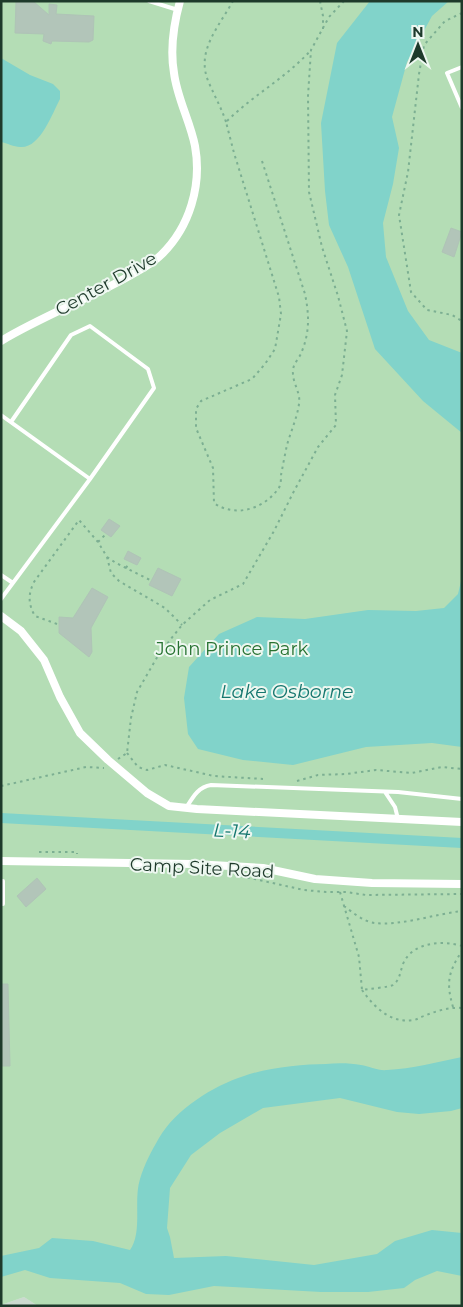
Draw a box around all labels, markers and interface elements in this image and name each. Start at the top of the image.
north arrow [393,20,443,70]
text: N [412,23,424,41]
street label: Center Drive [52,247,161,321]
park label: John Prince Park [155,638,309,660]
water label: Lake Osborne [220,680,354,703]
water label: L-14 [213,819,252,843]
street label: Camp Site Road [129,853,275,883]

